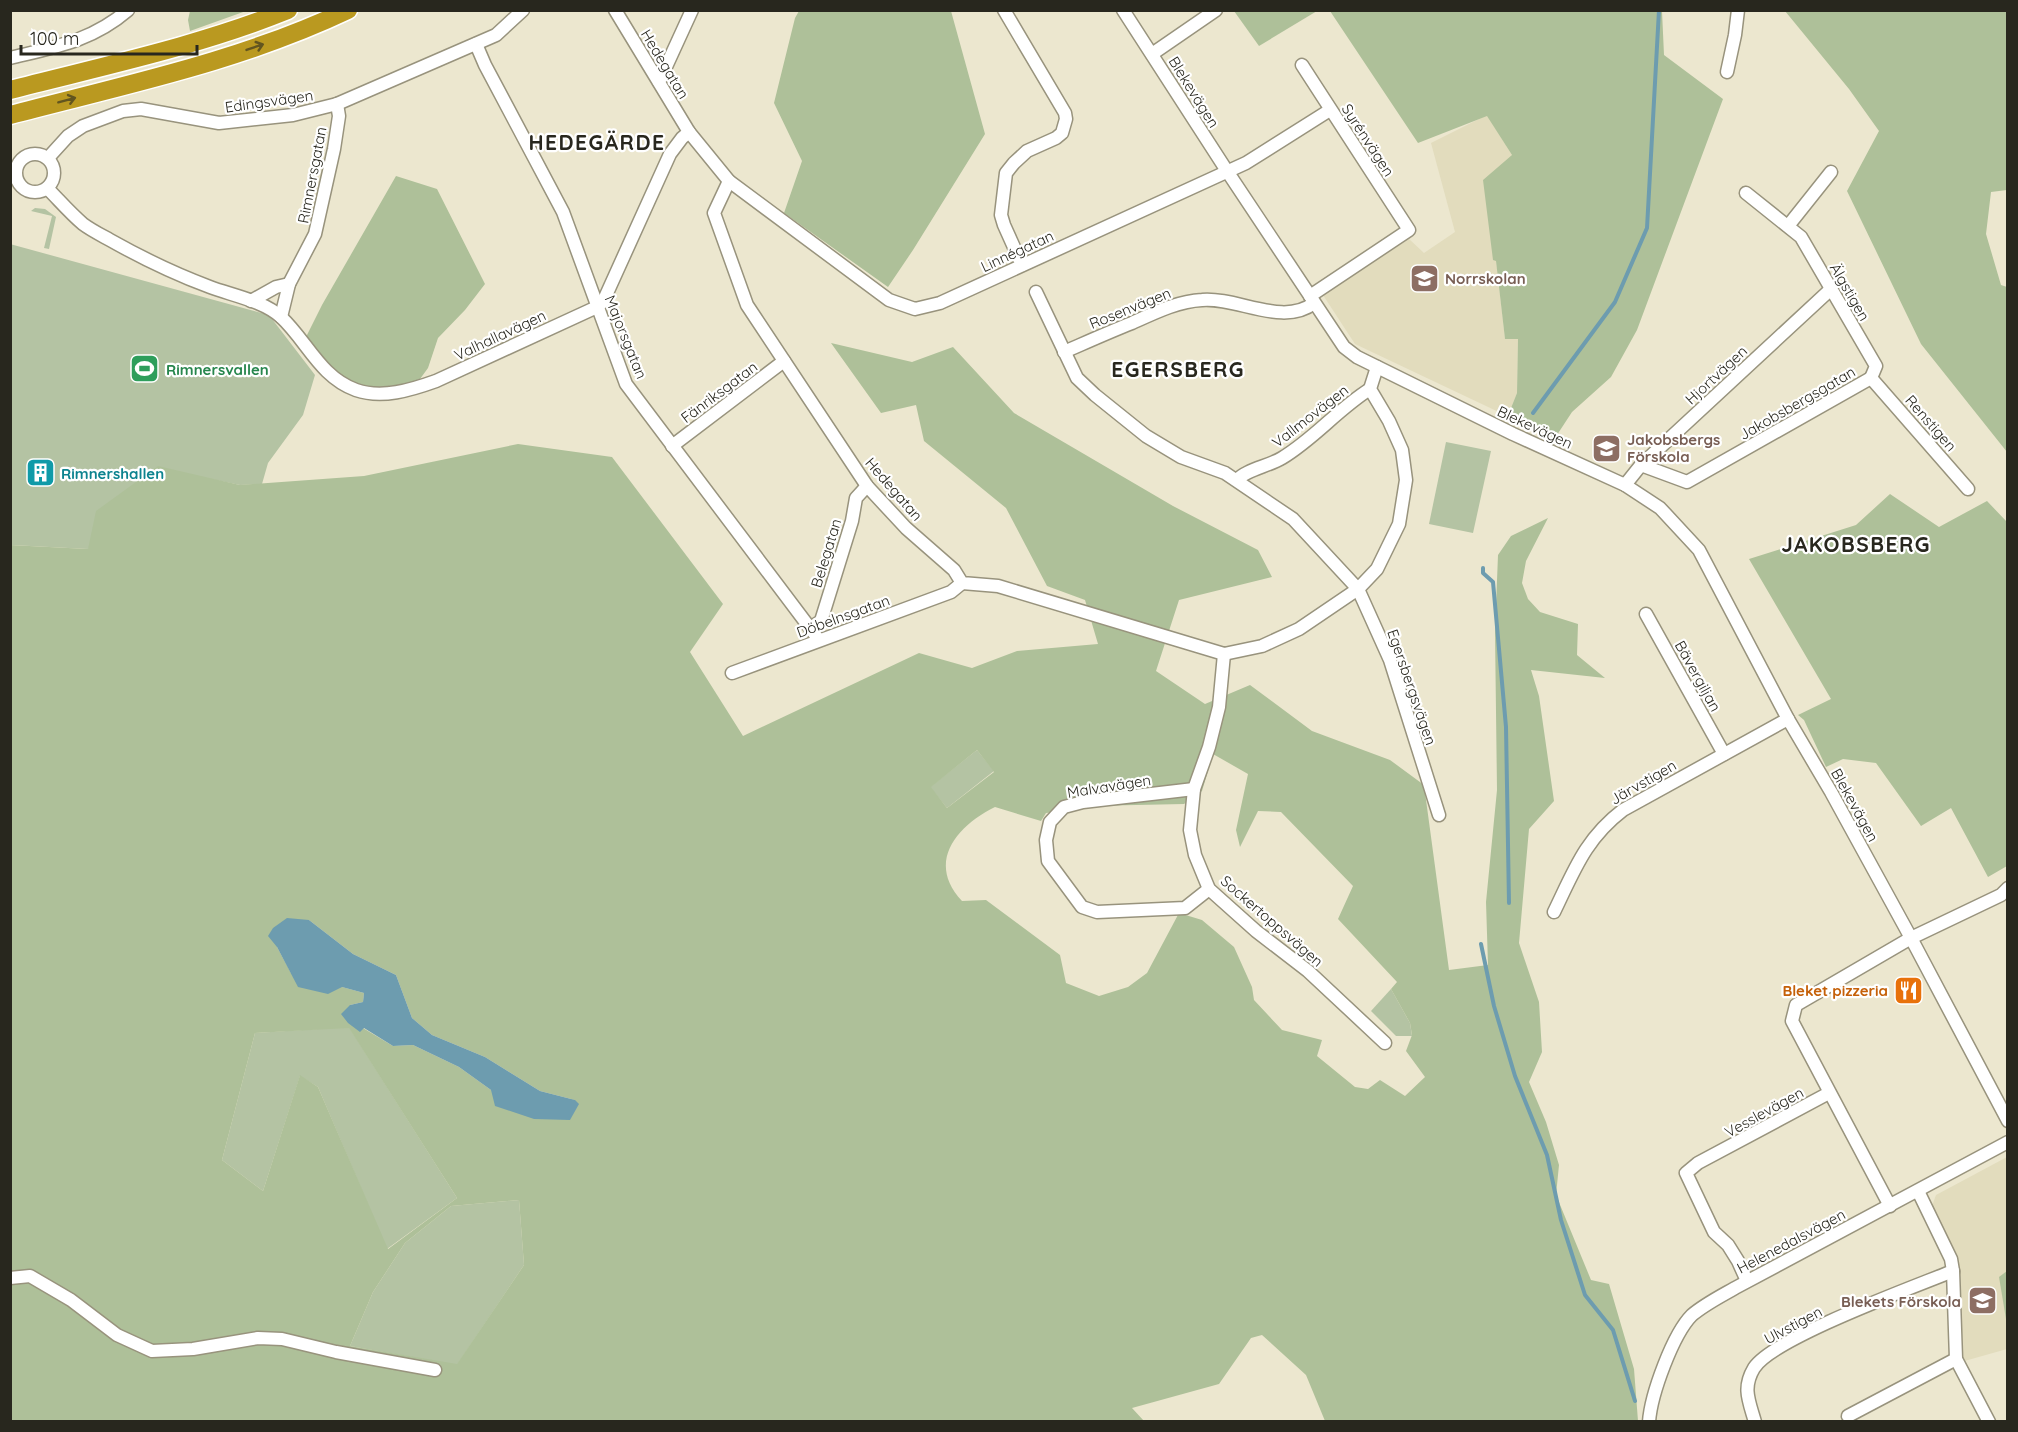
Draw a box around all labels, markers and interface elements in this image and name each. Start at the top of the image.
scale bar [21,18,196,56]
street label: Hedegatan [637,26,693,102]
text: 100 m [30,27,79,50]
one-way arrow [245,41,264,52]
street label: Blekevägen [1165,53,1223,131]
street label: Edingsvägen [224,85,314,117]
one-way arrow [57,93,76,105]
street label: Syrénvägen [1338,100,1398,180]
street label: Rimnersgatan [293,125,331,225]
district label: HEDEGÄRDE [528,129,666,155]
street label: Linnégatan [978,226,1056,276]
street label: Älgstigen [1826,260,1874,324]
school or university icon: Norrskolan [1408,262,1440,294]
place label: Norrskolan [1445,269,1526,288]
street label: Rosenvägen [1086,283,1174,333]
street label: Majorsgatan [601,292,651,382]
street label: Valhallavägen [451,305,549,365]
street label: Hjortvägen [1681,341,1751,409]
sports icon: Rimnersvallen [129,353,161,385]
district label: EGERSBERG [1111,356,1245,382]
street label: Fänriksgatan [677,357,761,427]
place label: Rimnersvallen [166,360,269,379]
street label: Jakobsbergsgatan [1735,362,1859,444]
street label: Vallmovägen [1268,380,1352,452]
street label: Renstigen [1901,391,1961,455]
street label: Blekevägen [1494,401,1576,453]
place label: Jakobsbergs Förskola [1627,430,1720,466]
school or university icon: Jakobsbergs Förskola [1590,432,1622,464]
street label: Hedegatan [861,453,927,525]
building icon: Rimnershallen [24,457,56,489]
place label: Rimnershallen [61,464,164,483]
street label: Belegatan [807,516,845,590]
district label: JAKOBSBERG [1781,531,1931,557]
street label: Döbelnsgatan [794,590,892,642]
street label: Egersbergsvägen [1383,627,1441,747]
street label: Bävergiljan [1671,637,1725,715]
street label: Järvstigen [1606,755,1680,809]
street label: Blekevägen [1827,765,1883,845]
street label: Malvavägen [1066,770,1152,802]
street label: Sockertoppsvägen [1217,871,1327,971]
restaurant icon: Bleket pizzeria [1893,974,1925,1006]
place label: Bleket pizzeria [1782,981,1888,1000]
street label: Vesslevägen [1721,1083,1807,1141]
street label: Helenedalsvägen [1734,1204,1848,1278]
school or university icon: Blekets Förskola [1966,1285,1998,1317]
place label: Blekets Förskola [1841,1292,1961,1311]
street label: Ulvstigen [1761,1302,1825,1348]

